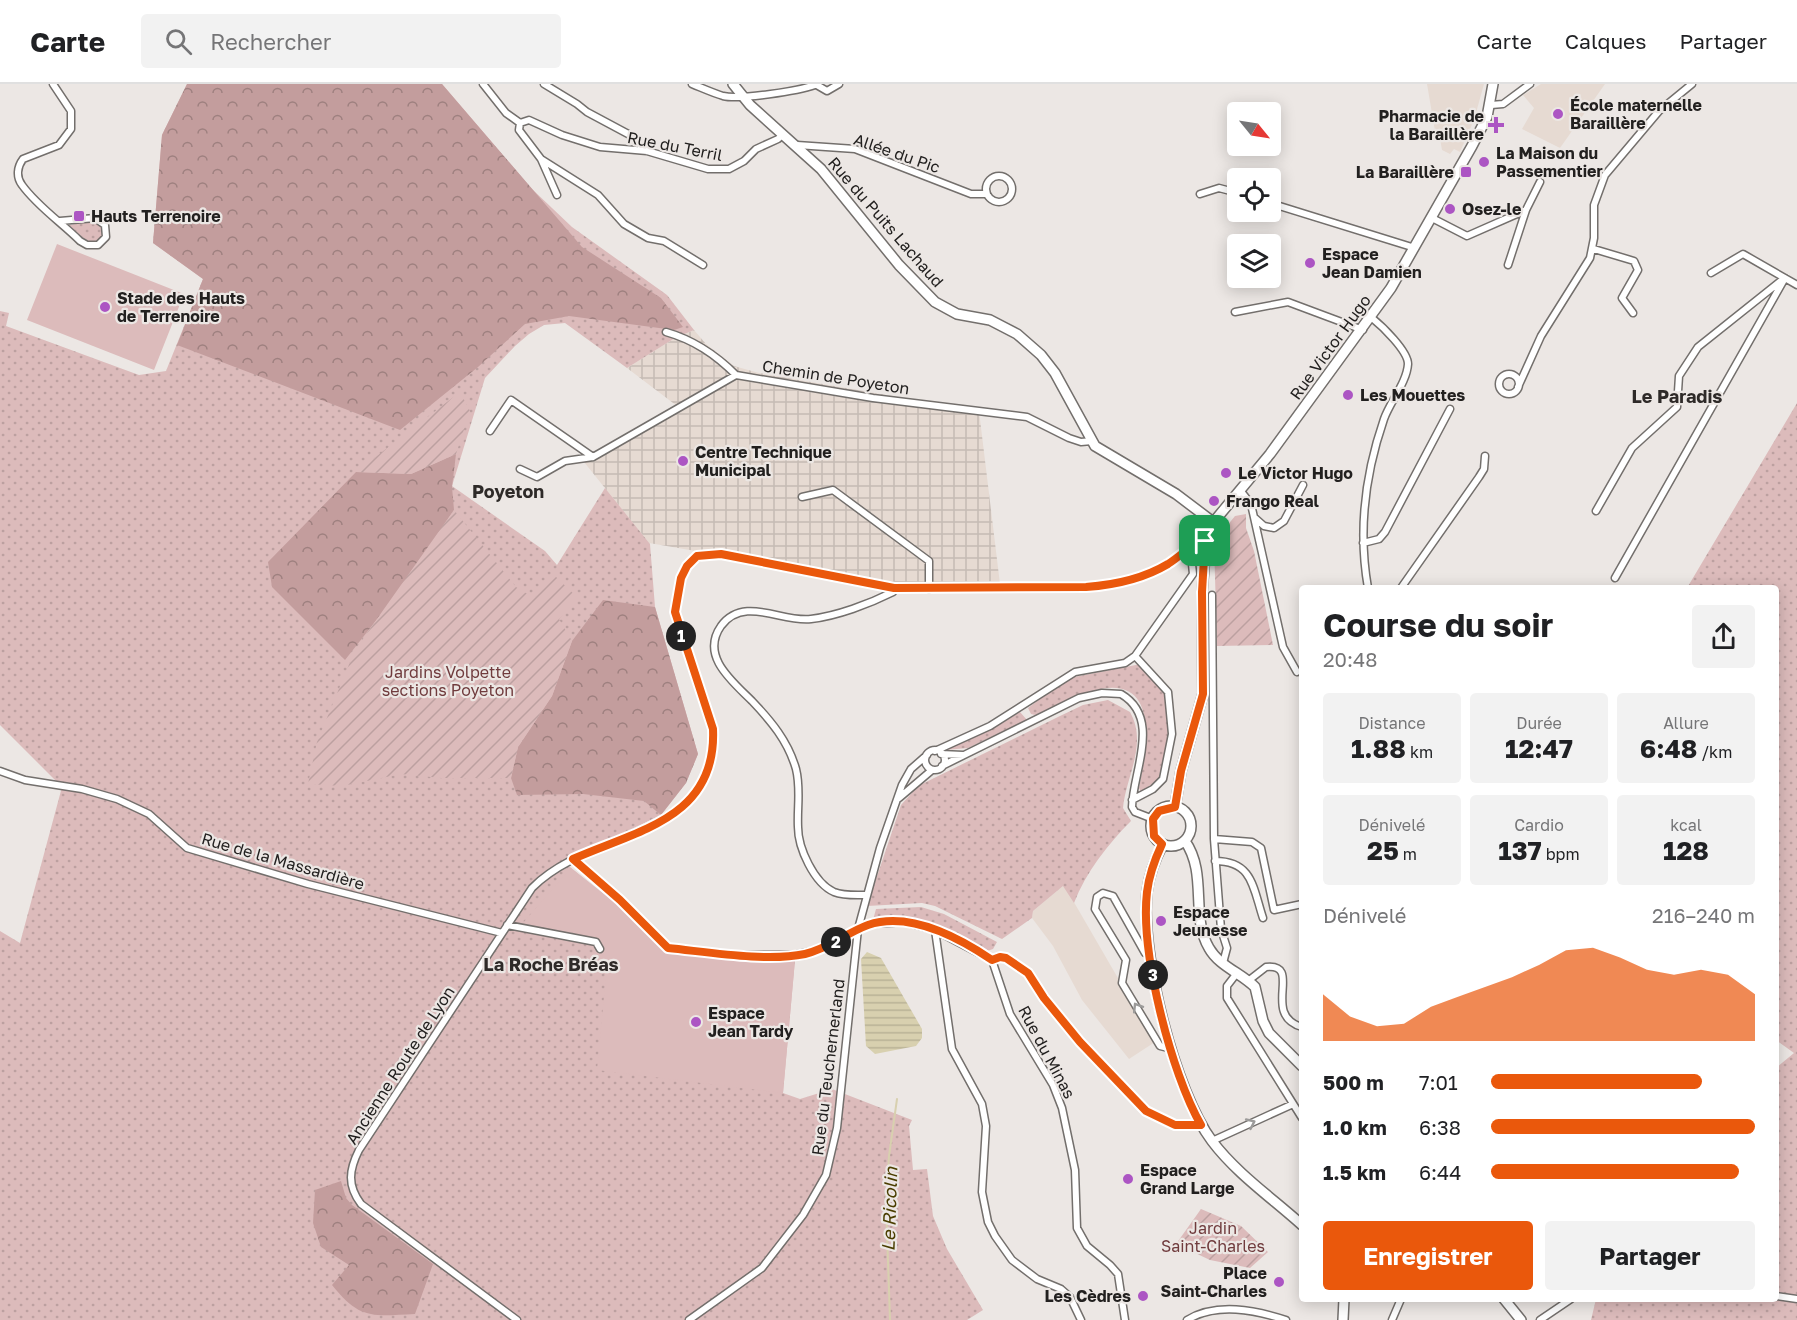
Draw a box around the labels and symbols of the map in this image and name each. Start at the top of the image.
place label: École maternelle Baraillère [1570,95,1702,133]
north arrow [1227,102,1281,156]
place label: Pharmacie de la Baraillère [1378,106,1484,144]
marker: École maternelle Baraillère [1551,107,1565,121]
marker: Pharmacie de la Baraillère [1489,118,1503,132]
street label: Rue du Terril [626,127,724,165]
street label: Allée du Pic [851,129,943,177]
place label: La Maison du Passementier [1496,143,1603,181]
street label: Rue du Puits Lachaud [824,153,948,291]
marker: La Maison du Passementier [1477,155,1491,169]
place label: La Baraillère [1356,162,1454,182]
marker: La Baraillère [1459,165,1473,179]
place label: Osez-le [1462,199,1521,219]
marker: Osez-le [1443,202,1457,216]
place label: Hauts Terrenoire [91,206,221,226]
marker: Hauts Terrenoire [72,209,86,223]
place label: Espace Jean Damien [1322,244,1422,282]
marker: Espace Jean Damien [1303,256,1317,270]
place label: Stade des Hauts de Terrenoire [117,288,245,326]
street label: Rue Victor Hugo [1285,291,1375,403]
marker: Stade des Hauts de Terrenoire [98,300,112,314]
street label: Chemin de Poyeton [761,355,911,399]
place label: Les Mouettes [1360,385,1465,405]
district label: Le Paradis [1632,385,1722,407]
marker: Les Mouettes [1341,388,1355,402]
place label: Centre Technique Municipal [695,442,832,480]
marker: Centre Technique Municipal [676,454,690,468]
place label: Le Victor Hugo [1238,463,1353,483]
marker: Le Victor Hugo [1219,466,1233,480]
district label: Poyeton [472,480,544,502]
place label: Frango Real [1226,491,1320,511]
marker: Frango Real [1207,494,1221,508]
pin [1179,515,1230,566]
pin: 1 [666,621,696,651]
park label: Jardins Volpette sections Poyeton [382,662,514,700]
street label: Rue de la Massardière [199,828,367,894]
place label: Espace Jeunesse [1173,902,1248,940]
marker: Espace Jeunesse [1154,914,1168,928]
pin: 2 [821,927,851,957]
district label: La Roche Bréas [483,953,619,975]
pin: 3 [1138,960,1168,990]
street label: Rue du Teuchernerland [807,978,849,1156]
street label: Ancienne Route de Lyon [341,982,459,1148]
street label: Rue du Minas [1014,1002,1080,1102]
place label: Espace Jean Tardy [708,1003,794,1041]
one-way arrow [1133,1003,1145,1013]
marker: Espace Jean Tardy [689,1015,703,1029]
one-way arrow [1245,1118,1256,1130]
place label: Espace Grand Large [1140,1160,1234,1198]
water label: Le Ricolin [877,1166,901,1252]
marker: Espace Grand Large [1121,1172,1135,1186]
park label: Jardin Saint-Charles [1161,1218,1265,1256]
place label: Place Saint-Charles [1160,1263,1267,1301]
marker: Place Saint-Charles [1272,1275,1286,1289]
place label: Les Cèdres [1044,1286,1131,1306]
marker: Les Cèdres [1136,1289,1150,1303]

